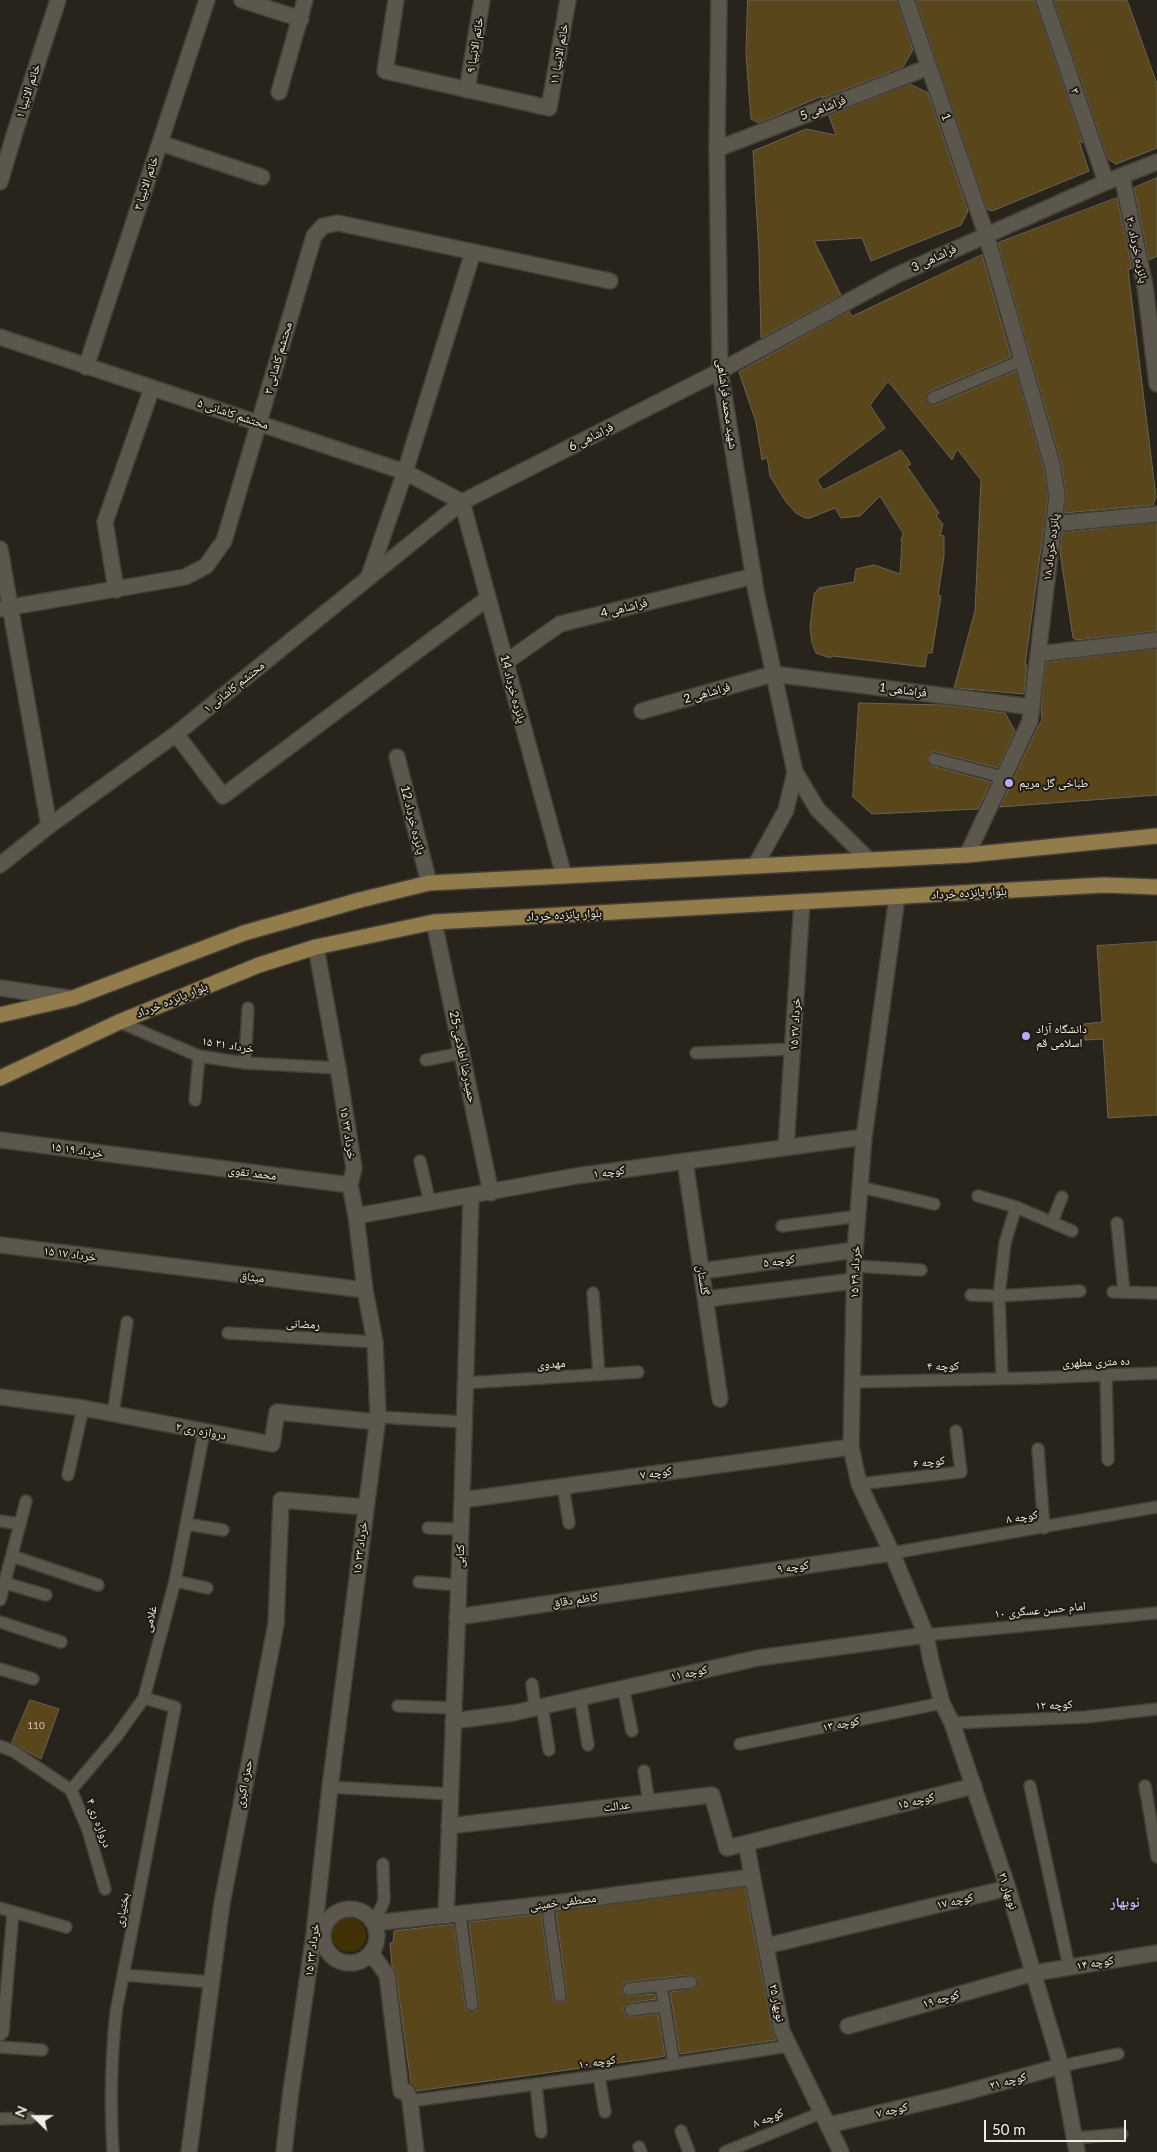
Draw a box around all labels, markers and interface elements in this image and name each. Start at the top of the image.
street label: خاتم الانبیا ۹ [464,16,486,74]
street label: خاتم الانبیا ۱۱ [547,23,571,85]
street label: خاتم الانبیا ۱ [13,62,43,120]
street label: ۳ [1067,86,1083,96]
street label: فراشاهی 5 [798,93,848,123]
street label: 1 [938,111,954,123]
street label: خاتم الانبیا ۳ [131,154,161,212]
street label: پانزده خرداد ۲۰ [1123,216,1151,284]
street label: فراشاهی 3 [909,241,959,275]
street label: محتشم کاشانی ۳ [261,320,295,396]
street label: شهید محمد فراشاهی [714,358,740,450]
street label: محتشم کاشانی ۵ [196,396,270,432]
street label: فراشاهی 6 [566,420,616,454]
street label: پانزده خرداد ۱۸ [1040,513,1062,581]
street label: فراشاهی 4 [599,595,649,621]
street label: پانزده خرداد 14 [497,653,529,725]
street label: محتشم کاشانی ۱ [201,658,267,716]
street label: فراشاهی 2 [682,679,732,707]
street label: فراشاهی 1 [878,680,928,700]
place label: طباخی گل مریم [1019,776,1088,790]
marker: طباخی گل مریم [1003,777,1015,789]
street label: پانزده خرداد 12 [397,784,429,856]
street label: بلوار پانزده خرداد [931,884,1007,902]
street label: بلوار پانزده خرداد [526,906,602,924]
street label: بلوار پانزده خرداد [134,979,210,1021]
street label: ۱۵ خرداد ۲۷ [786,997,804,1051]
street label: حمیدرضا اطلاعی-25 [446,1010,480,1104]
place label: دانشگاه آزاد اسلامی قم [1036,1022,1087,1050]
marker: دانشگاه آزاد اسلامی قم [1020,1030,1032,1042]
street label: ۱۵ خرداد ۲۱ [201,1034,255,1056]
street label: ۱۵ خرداد ۲۳ [337,1106,359,1160]
street label: ۱۵ خرداد ۱۹ [50,1139,104,1161]
street label: محمد تقوی [227,1163,277,1183]
street label: کوچه ۱ [592,1163,626,1181]
street label: ۱۵ خرداد ۱۷ [43,1244,97,1264]
street label: ۱۵ خرداد ۲۹ [847,1245,863,1299]
street label: کوچه ۵ [762,1252,796,1270]
street label: گلستان [694,1264,712,1296]
street label: میثاق [239,1268,265,1286]
street label: رمضانی [286,1316,320,1332]
street label: ده متری مطهری [1062,1354,1130,1370]
street label: مهدوی [536,1356,566,1372]
street label: کوچه ۴ [927,1359,959,1373]
street label: دروازه ری ۲ [175,1419,227,1443]
street label: کوچه ۶ [912,1453,946,1471]
street label: کوچه ۷ [639,1464,673,1482]
street label: کوچه ۸ [1005,1507,1039,1527]
street label: ۱۵ خرداد ۲۳ [350,1521,370,1575]
street label: کتابی [452,1544,468,1568]
street label: کوچه ۹ [776,1558,810,1576]
street label: کاظم دقاق [551,1590,599,1610]
street label: امام حسن عسگری ۱۰ [994,1599,1086,1621]
street label: غلامی [140,1604,160,1634]
street label: کوچه ۱۱ [669,1662,709,1684]
street label: کوچه ۱۲ [1035,1697,1073,1713]
street label: کوچه ۱۳ [821,1713,861,1735]
house number: 110 [27,1720,45,1732]
street label: حمزه اکبری [232,1759,256,1809]
street label: کوچه ۱۵ [896,1789,936,1813]
street label: دروازه ری ۴ [83,1796,115,1850]
street label: عدالت [603,1797,631,1815]
street label: نوبهار ۲۱ [995,1871,1021,1911]
street label: کوچه ۱۷ [935,1890,975,1912]
street label: بختیاری [112,1891,132,1929]
street label: مصطفی خمینی [529,1891,597,1913]
district label: نوبهار [1110,1894,1140,1910]
street label: ۱۵ خرداد ۲۳ [302,1923,322,1977]
street label: کوچه ۱۴ [1075,1953,1115,1973]
street label: نوبهار ۲۵ [766,1983,788,2023]
street label: کوچه ۱۹ [921,1987,961,2011]
street label: کوچه ۱۰ [577,2052,617,2072]
street label: کوچه ۲۱ [988,2069,1028,2093]
north arrow [10,2092,60,2142]
street label: کوچه ۷ [875,2099,909,2121]
text: N [11,2103,31,2119]
street label: کوچه ۸ [750,2105,786,2131]
scale bar [987,2110,1130,2142]
text: 50 m [992,2120,1026,2138]

